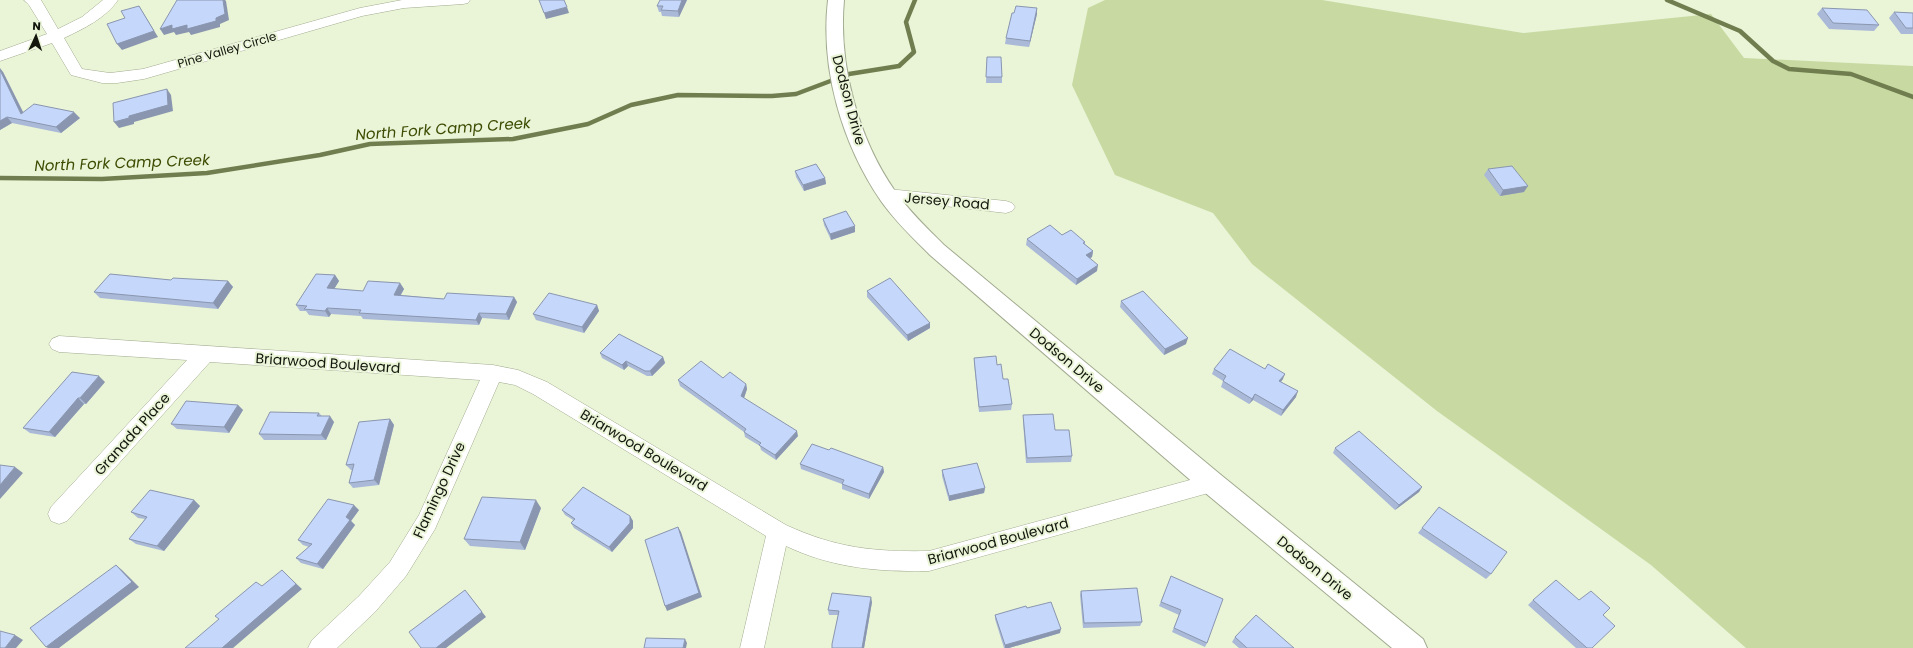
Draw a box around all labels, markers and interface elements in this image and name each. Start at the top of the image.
north arrow [16,16,56,56]
text: N [32,18,41,34]
street label: Pine Valley Circle [175,27,278,72]
street label: Dodson Drive [827,53,871,148]
water label: North Fork Camp Creek [355,112,532,145]
water label: North Fork Camp Creek [34,149,211,176]
street label: Jersey Road [904,187,990,215]
street label: Dodson Drive [1025,323,1109,398]
street label: Briarwood Boulevard [255,348,401,378]
street label: Granada Place [89,388,175,480]
street label: Briarwood Boulevard [577,404,711,496]
street label: Flamingo Drive [408,438,470,541]
street label: Briarwood Boulevard [925,513,1071,569]
street label: Dodson Drive [1273,531,1357,605]

